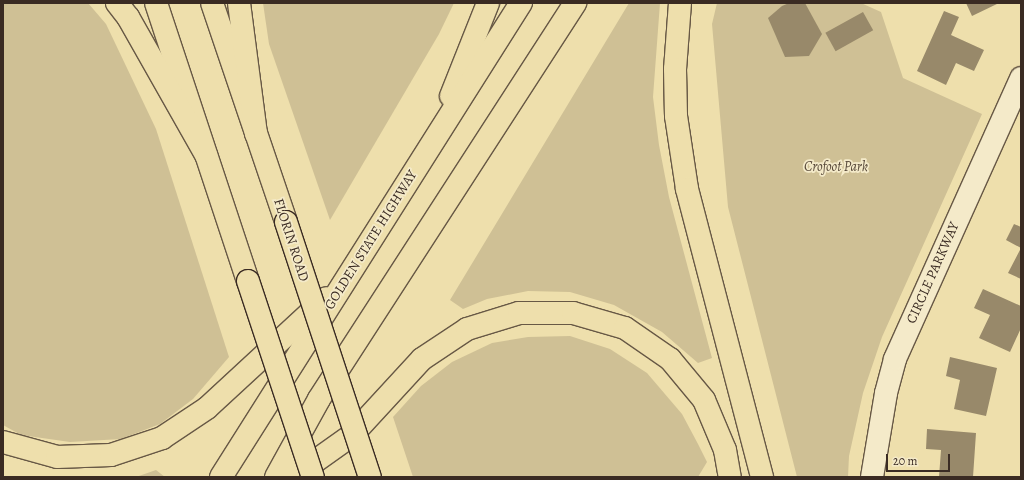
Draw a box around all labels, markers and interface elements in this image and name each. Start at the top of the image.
park label: Crofoot Park [804,159,868,175]
street label: GOLDEN STATE HIGHWAY [321,167,421,313]
street label: FLORIN ROAD [270,196,312,284]
street label: CIRCLE PARKWAY [903,220,963,326]
scale bar [888,446,952,472]
text: 20 m [893,453,917,469]

